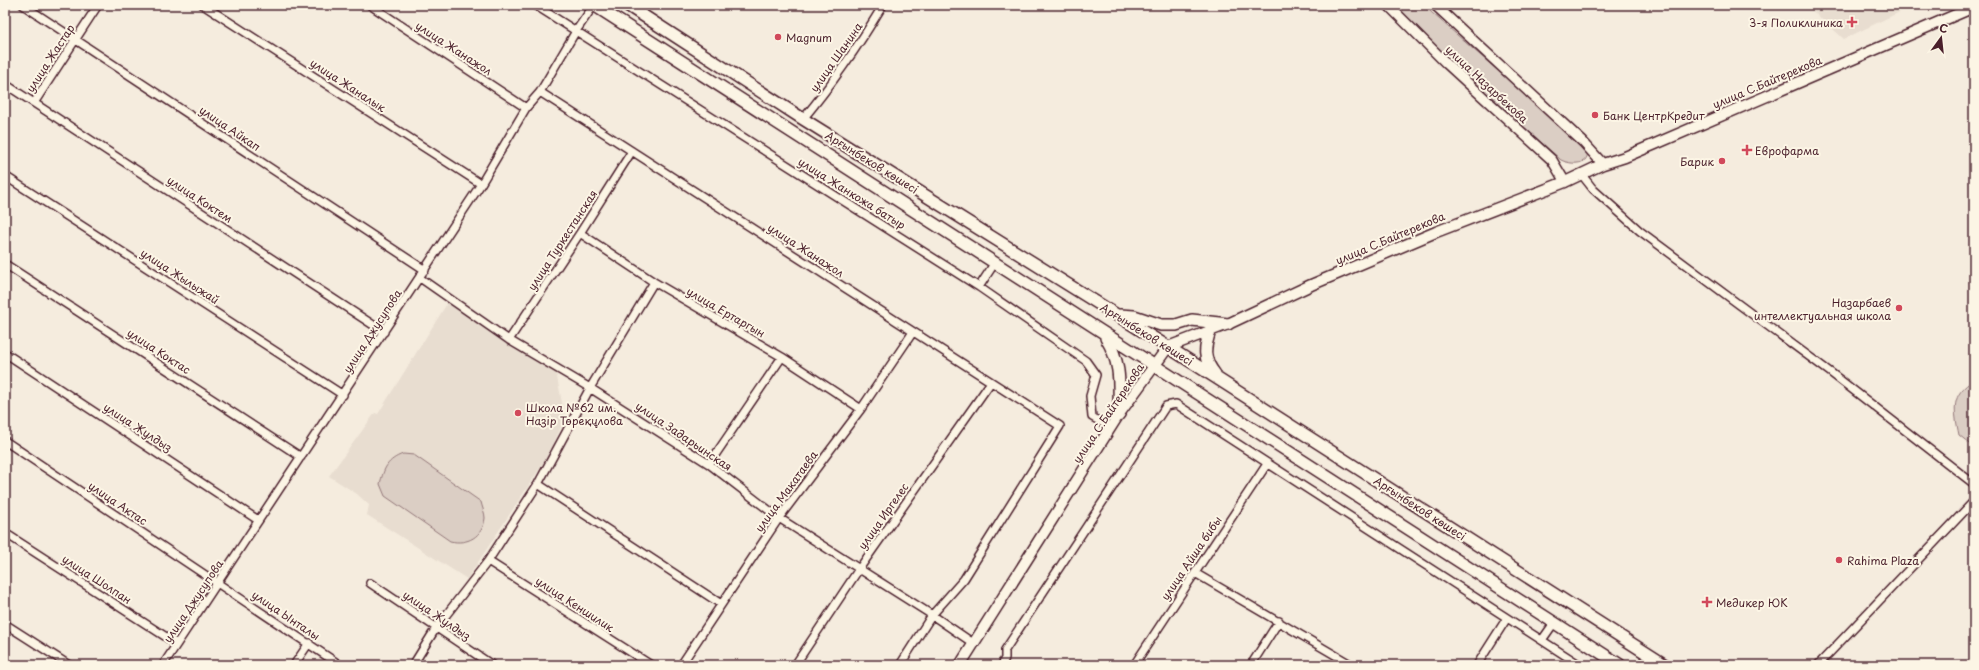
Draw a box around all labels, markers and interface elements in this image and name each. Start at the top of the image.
place label: 3-я Поликлиника [1749,14,1843,31]
marker: 3-я Поликлиника [1846,16,1858,28]
street label: улица Жанажол [412,17,496,79]
north arrow [1921,18,1961,58]
street label: улица Шанина [806,19,866,95]
text: С [1938,19,1950,37]
street label: улица Жастар [22,20,79,95]
place label: Magnum [786,29,832,46]
marker: Magnum [773,32,783,42]
street label: улица Назарбекова [1442,41,1532,127]
street label: улица С.Байтерекова [1710,51,1824,113]
street label: улица Жаналык [307,54,390,116]
street label: улица Айкап [196,101,264,155]
place label: Банк ЦентрКредит [1603,107,1705,124]
marker: Банк ЦентрКредит [1590,110,1600,120]
street label: Арғынбеков көшесі [822,126,922,198]
place label: Еврофарма [1755,142,1819,159]
marker: Еврофарма [1742,145,1752,155]
street label: улица Жанкожа батыр [795,153,909,233]
place label: Барик [1680,153,1714,170]
marker: Барик [1717,156,1727,166]
street label: улица Коктем [164,171,236,227]
street label: улица Туркестанская [523,186,601,294]
street label: улица С.Байтерекова [1333,207,1447,269]
street label: улица Жанажол [764,219,848,281]
street label: улица Жылыжай [137,244,223,308]
street label: улица Ертаргын [683,283,769,342]
street label: улица Джусупова [338,286,406,376]
place label: Назарбаев интеллектуальная школа [1754,294,1891,324]
street label: Арғынбеков көшесі [1097,298,1197,370]
marker: Назарбаев интеллектуальная школа [1894,303,1904,313]
street label: улица Коктас [124,324,194,378]
street label: улица С.Байтерекова [1068,359,1148,466]
street label: улица Задарьинская [632,397,736,475]
street label: улица Жулдыз [100,398,176,456]
place label: Школа №62 им. Назір Төреқұлова [526,399,623,429]
marker: Школа №62 им. Назір Төреқұлова [513,408,523,418]
street label: улица Макатаева [751,447,821,535]
street label: Арғынбеков көшесі [1371,472,1469,544]
street label: улица Актас [85,477,151,529]
street label: улица Иргелес [854,479,912,553]
street label: улица Айша бибы [1156,513,1226,603]
street label: улица Шолпан [59,550,135,608]
place label: Rahima Plaza [1847,552,1919,569]
marker: Rahima Plaza [1834,555,1844,565]
street label: улица Джусупова [159,556,227,646]
street label: улица Кеншилик [532,572,618,636]
street label: улица Ынталы [249,586,323,644]
street label: улица Жулдыз [400,586,474,644]
place label: Медикер ЮK [1716,594,1788,611]
marker: Медикер ЮK [1701,596,1713,608]

